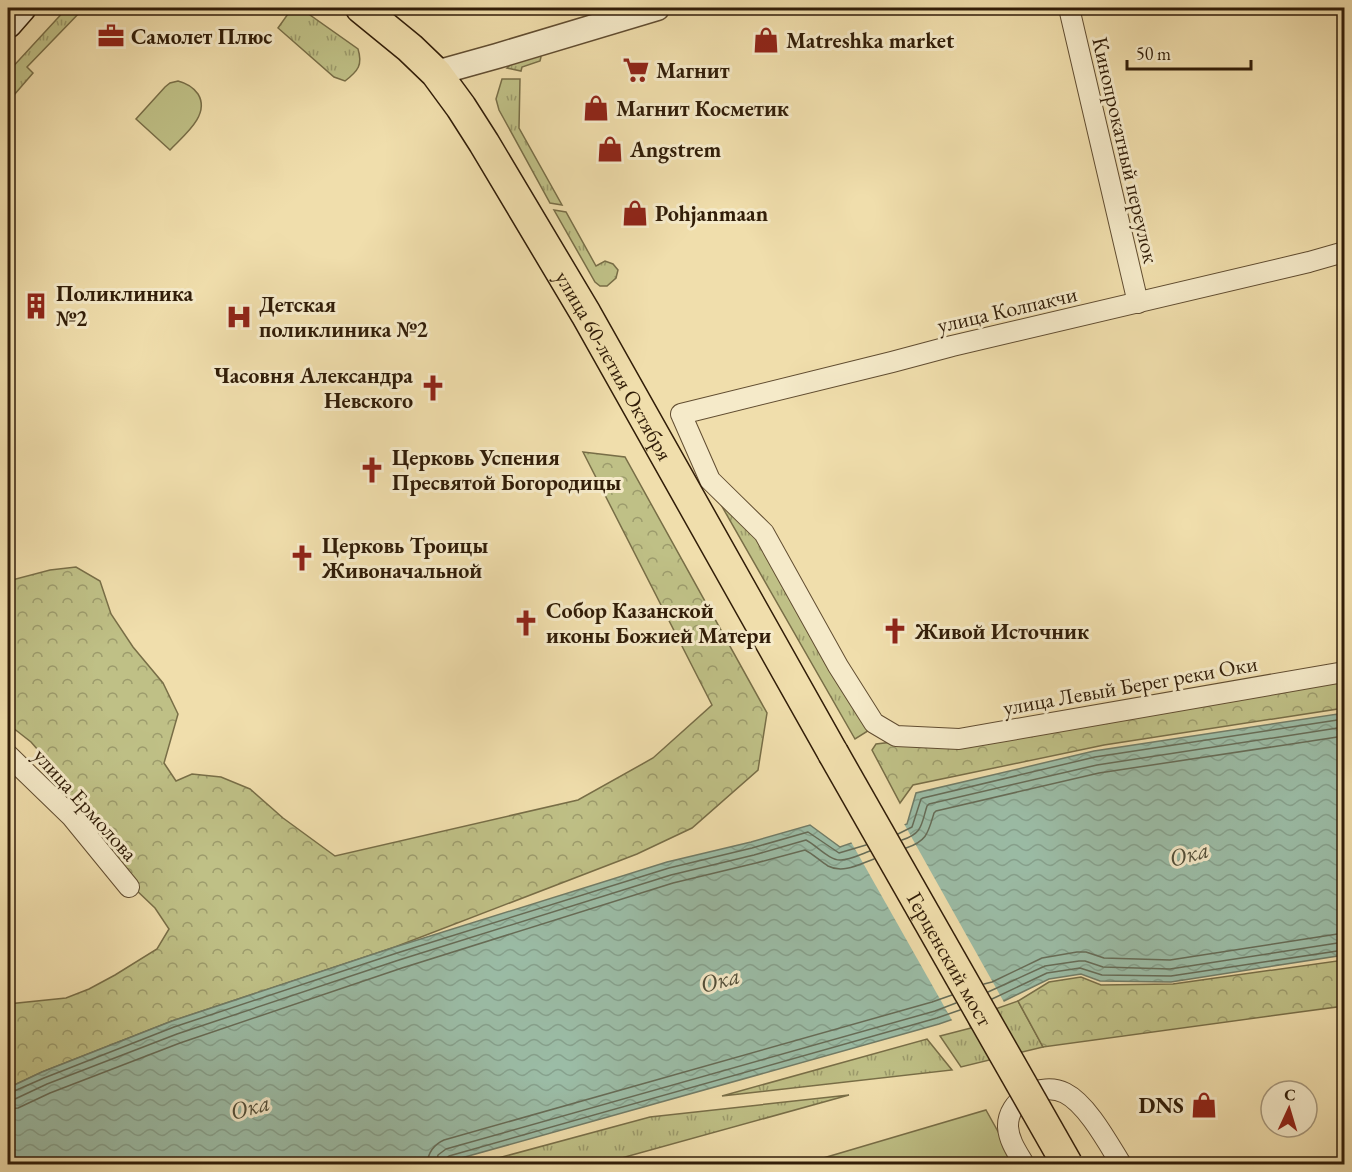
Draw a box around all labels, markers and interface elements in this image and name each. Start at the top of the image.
office icon: Самолет Плюс [96,21,126,51]
place label: Самолет Плюс [131,22,272,51]
shop icon: Matreshka market [751,25,781,55]
place label: Matreshka market [786,26,955,55]
scale bar [1127,33,1252,71]
street label: Кинопрокатный переулок [1085,34,1166,267]
text: 50 m [1136,42,1171,65]
supermarket icon: Магнит [621,55,651,85]
place label: Магнит [656,56,730,85]
shop icon: Магнит Косметик [581,93,611,123]
place label: Магнит Косметик [616,94,790,123]
shop icon: Angstrem [595,134,625,164]
place label: Angstrem [629,135,721,164]
shop icon: Pohjanmaan [620,198,650,228]
place label: Pohjanmaan [655,199,769,228]
street label: улица 60-летия Октября [548,265,680,466]
place label: Поликлиника №2 [56,279,194,333]
street label: улица Колпакчи [934,279,1080,340]
place label: Детская поликлиника №2 [259,290,428,344]
building icon: Поликлиника №2 [21,291,51,321]
hospital icon: Детская поликлиника №2 [224,302,254,332]
place label: Часовня Александра Невского [214,361,413,415]
church icon: Часовня Александра Невского [418,373,448,403]
place label: Церковь Успения Пресвятой Богородицы [392,443,622,497]
church icon: Церковь Успения Пресвятой Богородицы [357,455,387,485]
place label: Церковь Троицы Живоначальной [321,531,488,585]
church icon: Церковь Троицы Живоначальной [287,543,317,573]
place label: Собор Казанской иконы Божией Матери [546,596,771,650]
church icon: Собор Казанской иконы Божией Матери [511,608,541,638]
church icon: Живой Источник [880,616,910,646]
place label: Живой Источник [914,617,1090,646]
street label: улица Левый Берег реки Оки [1001,649,1260,722]
street label: улица Ермолова [27,741,144,867]
water label: Ока [1166,833,1212,874]
street label: Герценский мост [900,887,1000,1032]
water label: Ока [697,959,743,1000]
north arrow [1259,1079,1319,1139]
text: С [1284,1084,1296,1105]
water label: Ока [227,1086,273,1127]
shop icon: DNS [1189,1090,1219,1120]
place label: DNS [1138,1091,1184,1120]

